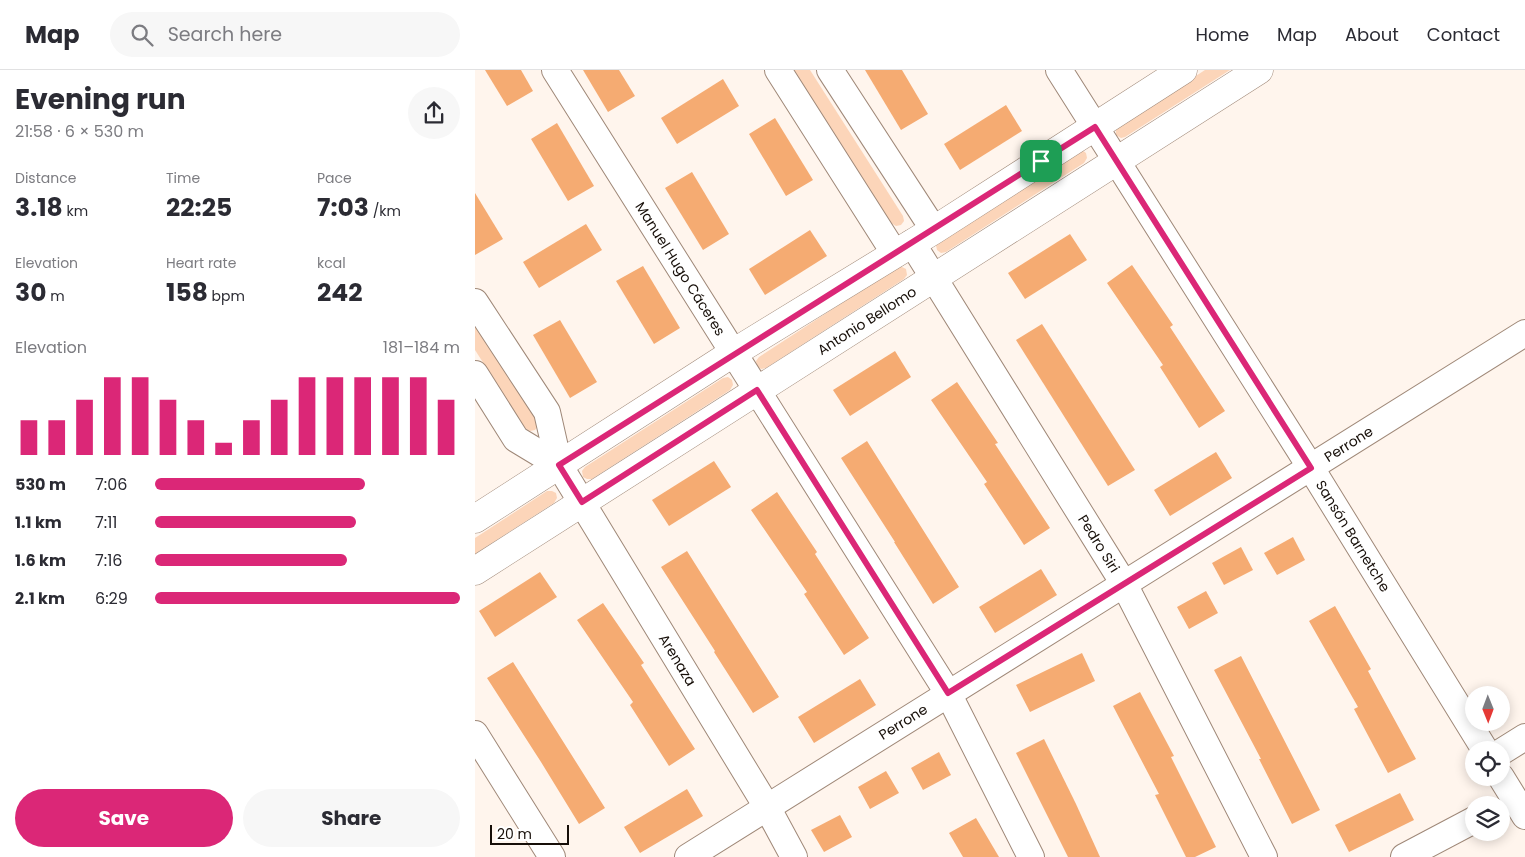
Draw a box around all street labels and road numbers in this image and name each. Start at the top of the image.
street label: Manuel Hugo Cáceres [631,198,730,340]
street label: Antonio Bellomo [813,281,920,360]
street label: Perrone [1320,421,1377,467]
street label: Sansón Barnetche [1311,476,1395,596]
street label: Pedro Siri [1073,511,1124,576]
street label: Arenaza [654,630,701,690]
street label: Perrone [875,699,931,745]

